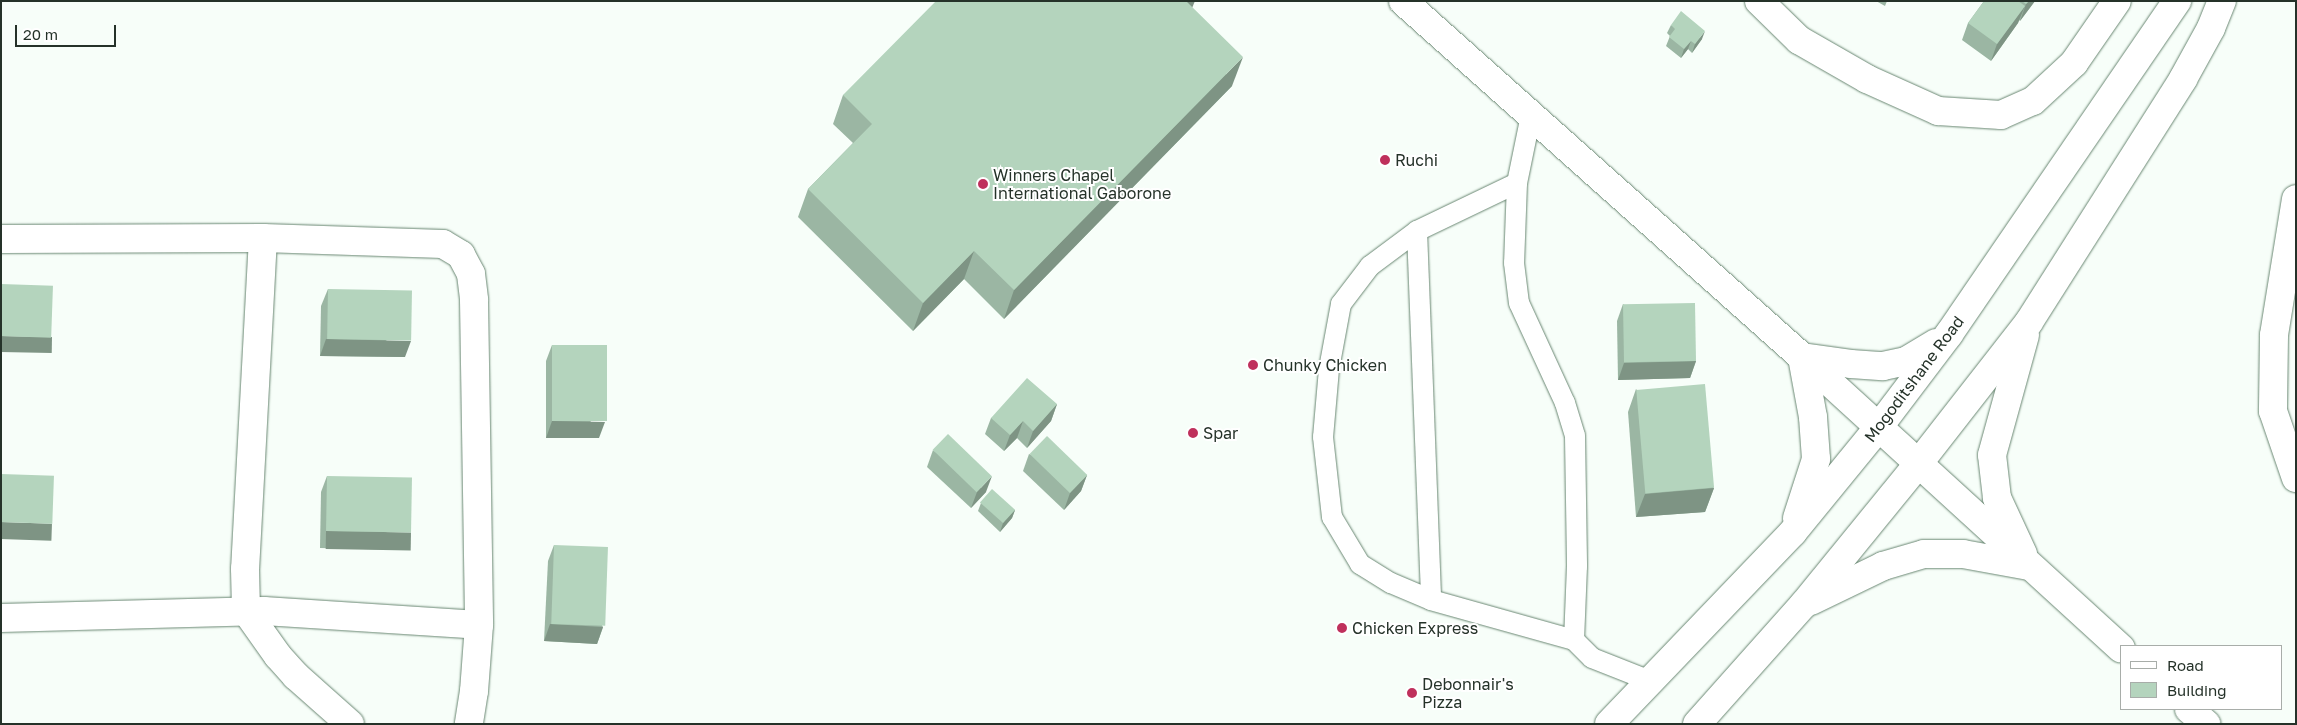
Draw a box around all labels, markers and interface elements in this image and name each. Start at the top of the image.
scale bar [18,15,119,47]
text: 20 m [23,25,58,43]
place label: Ruchi [1395,150,1438,170]
marker: Ruchi [1379,154,1391,166]
place label: Winners Chapel International Gaborone [993,165,1171,203]
marker: Winners Chapel International Gaborone [977,178,989,190]
street label: Mogoditshane Road [1860,312,1968,446]
place label: Chunky Chicken [1263,355,1387,375]
marker: Chunky Chicken [1247,359,1259,371]
place label: Spar [1203,423,1238,443]
marker: Spar [1187,427,1199,439]
place label: Chicken Express [1352,618,1478,638]
marker: Chicken Express [1336,622,1348,634]
legend [2120,645,2282,710]
text: Road [2167,656,2204,674]
place label: Debonnair's Pizza [1422,674,1514,712]
text: Building [2167,681,2227,699]
marker: Debonnair's Pizza [1406,687,1418,699]

